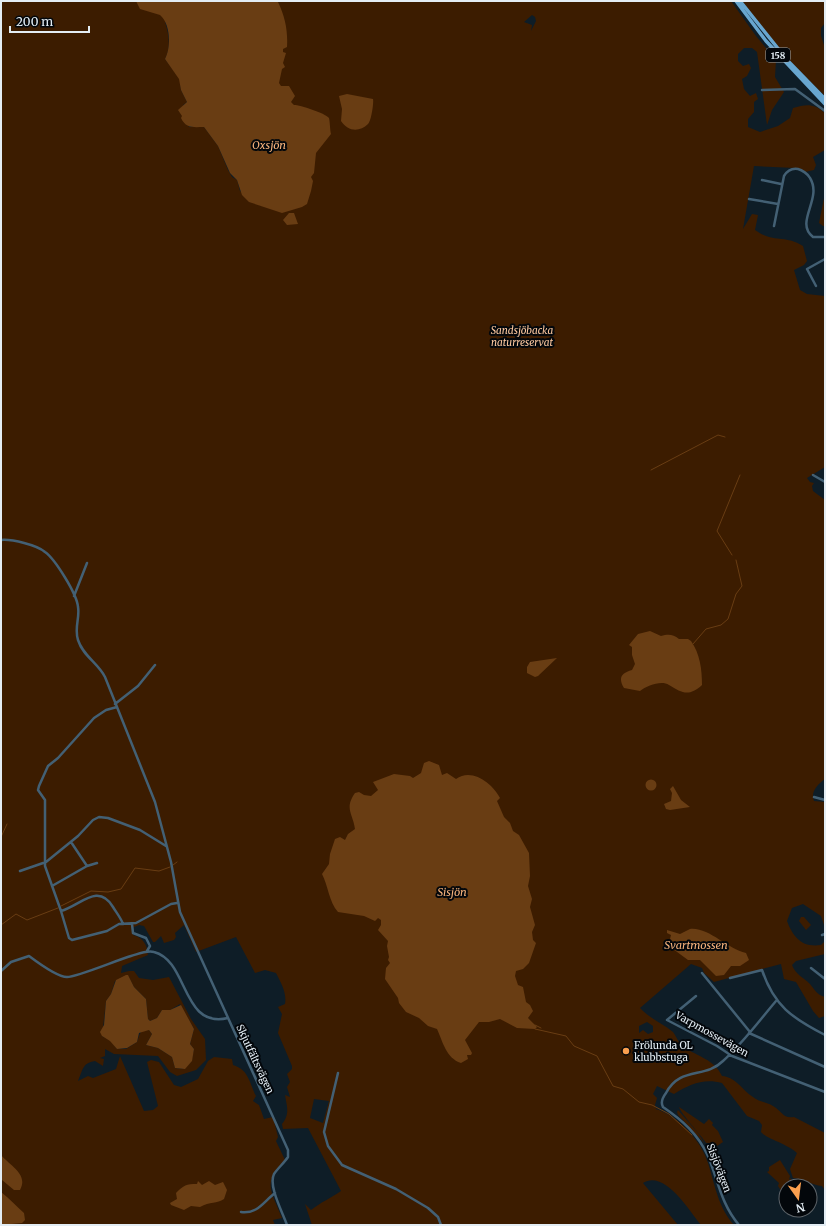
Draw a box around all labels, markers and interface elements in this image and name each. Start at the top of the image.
scale bar [10,8,89,34]
text: 200 m [16,14,53,29]
road number: 158 [766,48,790,62]
water label: Oxsjön [252,138,286,152]
park label: Sandsjöbacka naturreservat [491,324,554,349]
water label: Sisjön [437,885,467,899]
water label: Svartmossen [664,938,728,952]
street label: Varpmossevägen [672,1008,751,1060]
street label: Skjutfältsvägen [233,1022,277,1096]
place label: Frölunda OL klubbstuga [634,1039,694,1064]
marker: Frölunda OL klubbstuga [621,1046,631,1056]
street label: Sisjövägen [704,1142,734,1195]
north arrow [778,1178,818,1218]
text: N [794,1200,806,1216]

